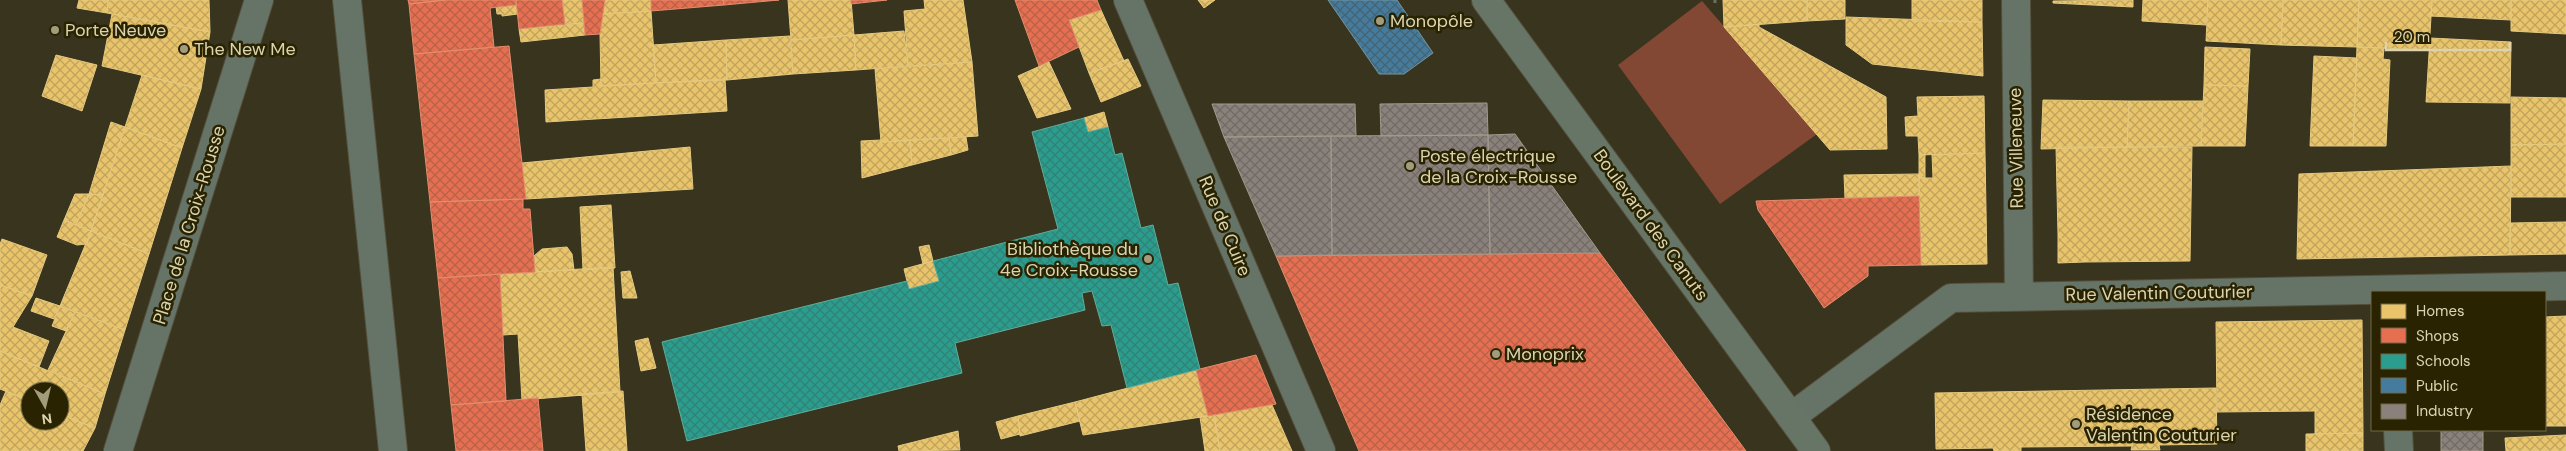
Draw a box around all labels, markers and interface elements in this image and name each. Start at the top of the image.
place label: Monopôle [1390,9,1473,33]
marker: Monopôle [1374,15,1386,27]
place label: Porte Neuve [65,18,166,42]
scale bar [2386,20,2510,52]
marker: Porte Neuve [49,24,61,36]
text: 20 m [2394,27,2430,47]
place label: The New Me [194,37,296,61]
marker: The New Me [178,43,190,55]
street label: Rue Villeneuve [2003,87,2029,209]
street label: Place de la Croix-Rousse [147,123,231,327]
place label: Poste électrique de la Croix-Rousse [1420,144,1577,189]
street label: Boulevard des Canuts [1588,144,1714,306]
marker: Poste électrique de la Croix-Rousse [1404,160,1416,172]
street label: Rue de Cuire [1193,172,1257,280]
place label: Bibliothèque du 4e Croix-Rousse [1000,237,1138,282]
marker: Bibliothèque du 4e Croix-Rousse [1142,253,1154,265]
street label: Rue Valentin Couturier [2065,279,2253,307]
legend [2371,291,2546,431]
text: Homes [2416,301,2465,321]
text: Shops [2416,326,2459,346]
place label: Monoprix [1506,342,1584,366]
marker: Monoprix [1490,348,1502,360]
text: Schools [2416,351,2471,371]
text: Public [2416,376,2458,396]
north arrow [20,381,70,431]
text: Industry [2416,401,2474,421]
place label: Résidence Valentin Couturier [2086,402,2237,447]
text: N [40,409,53,428]
marker: Résidence Valentin Couturier [2070,418,2082,430]

